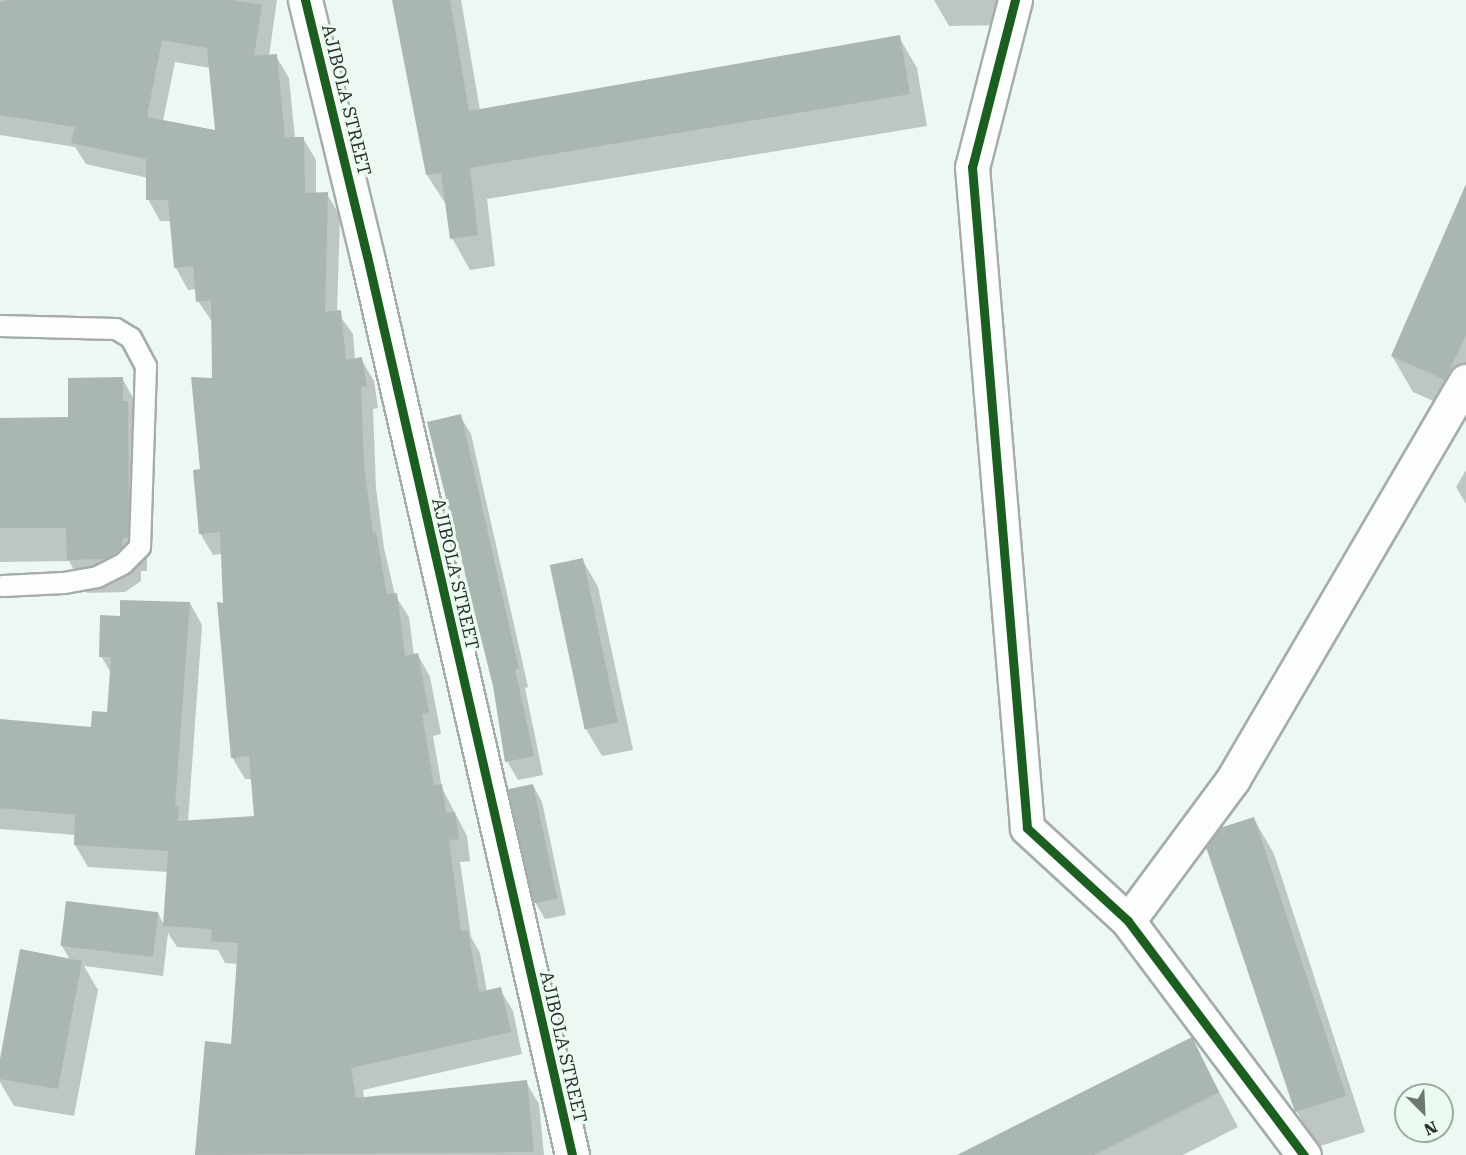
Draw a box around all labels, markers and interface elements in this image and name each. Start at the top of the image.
street label: AJIBOLA STREET [317,22,375,178]
street label: AJIBOLA STREET [427,496,483,652]
street label: AJIBOLA STREET [535,969,591,1125]
north arrow [1394,1083,1454,1143]
text: N [1421,1117,1440,1139]

